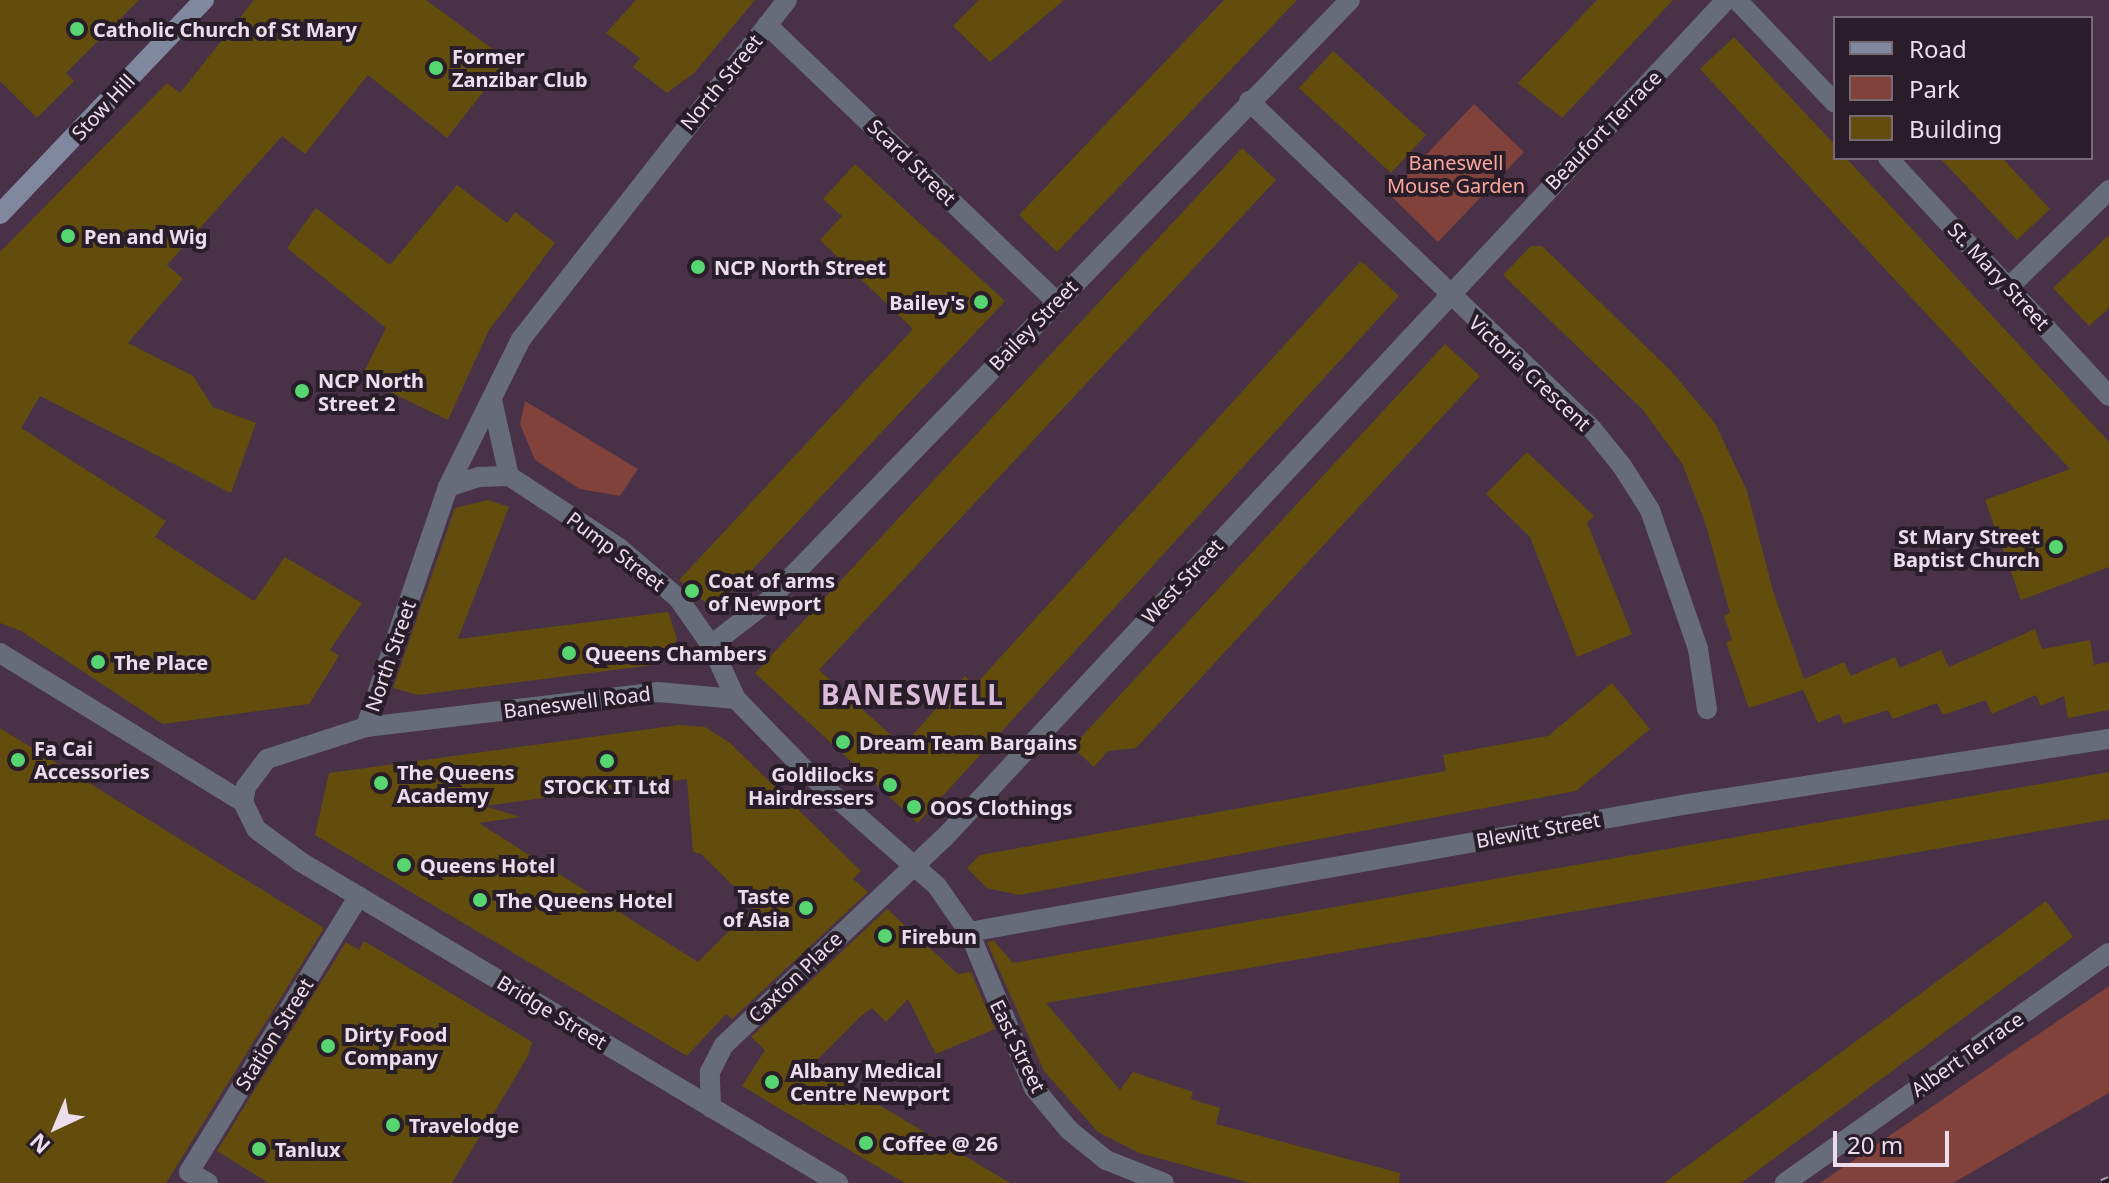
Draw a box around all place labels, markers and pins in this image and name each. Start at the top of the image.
place label: Catholic Church of St Mary [93,17,357,41]
marker: Catholic Church of St Mary [68,20,86,38]
place label: Former Zanzibar Club [452,44,588,91]
marker: Former Zanzibar Club [427,59,445,77]
place label: Pen and Wig [84,224,207,248]
marker: Pen and Wig [59,227,77,245]
place label: NCP North Street [714,255,886,279]
marker: NCP North Street [689,258,707,276]
place label: Bailey's [889,290,965,314]
marker: Bailey's [972,293,990,311]
place label: NCP North Street 2 [318,368,424,415]
marker: NCP North Street 2 [293,382,311,400]
place label: St Mary Street Baptist Church [1893,524,2040,571]
marker: St Mary Street Baptist Church [2047,538,2065,556]
place label: Coat of arms of Newport [708,568,835,615]
marker: Coat of arms of Newport [683,582,701,600]
place label: Queens Chambers [585,641,767,665]
marker: Queens Chambers [560,644,578,662]
place label: The Place [114,650,208,674]
marker: The Place [89,653,107,671]
place label: Dream Team Bargains [859,730,1077,754]
marker: Dream Team Bargains [834,733,852,751]
place label: Fa Cai Accessories [34,736,150,783]
marker: Fa Cai Accessories [9,751,27,769]
marker: STOCK IT Ltd [598,752,616,770]
place label: The Queens Academy [397,760,514,807]
place label: Goldilocks Hairdressers [748,762,874,809]
marker: The Queens Academy [372,774,390,792]
place label: STOCK IT Ltd [544,774,670,798]
marker: Goldilocks Hairdressers [881,776,899,794]
place label: OOS Clothings [930,795,1072,819]
marker: OOS Clothings [905,798,923,816]
place label: Queens Hotel [420,853,555,877]
marker: Queens Hotel [395,856,413,874]
place label: Taste of Asia [723,884,790,931]
place label: The Queens Hotel [496,888,673,912]
marker: The Queens Hotel [471,891,489,909]
marker: Taste of Asia [797,899,815,917]
place label: Firebun [901,924,977,948]
marker: Firebun [876,927,894,945]
place label: Dirty Food Company [344,1022,447,1069]
marker: Dirty Food Company [319,1037,337,1055]
place label: Albany Medical Centre Newport [790,1058,950,1105]
marker: Albany Medical Centre Newport [761,1071,783,1093]
place label: Travelodge [409,1113,519,1137]
marker: Travelodge [384,1116,402,1134]
place label: Coffee @ 26 [882,1131,998,1155]
marker: Coffee @ 26 [857,1134,875,1152]
place label: Tanlux [275,1137,340,1161]
marker: Tanlux [250,1140,268,1158]

